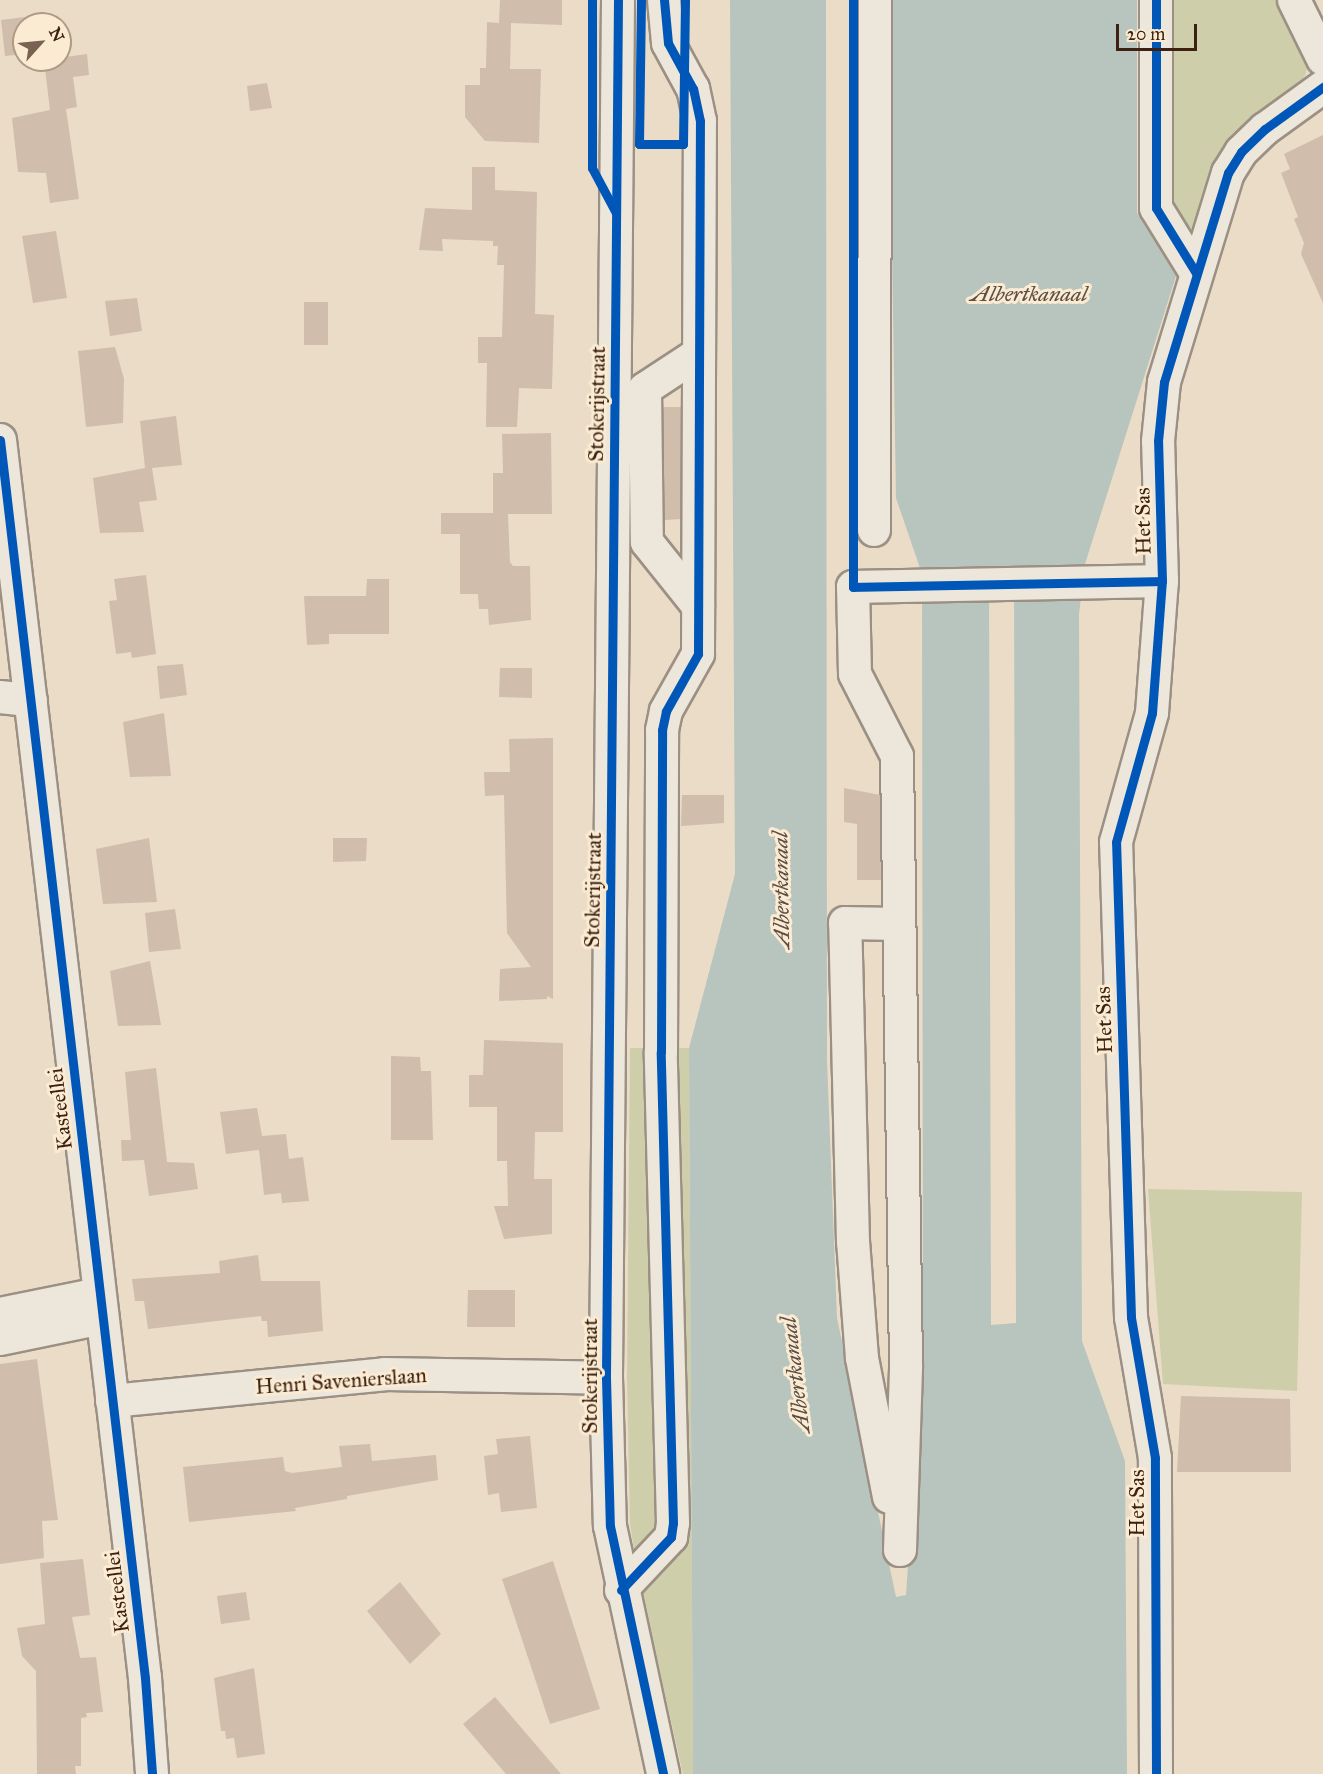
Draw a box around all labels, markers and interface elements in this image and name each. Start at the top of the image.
north arrow [12,12,72,72]
scale bar [1119,12,1200,50]
text: 20 m [1127,23,1165,45]
text: N [45,24,68,45]
water label: Albertkanaal [971,281,1087,307]
street label: Stokerijstraat [583,346,611,462]
street label: Het Sas [1130,487,1156,555]
water label: Albertkanaal [767,831,795,949]
street label: Stokerijstraat [579,832,607,948]
street label: Het Sas [1090,986,1118,1054]
street label: Kasteellei [42,1067,78,1151]
water label: Albertkanaal [775,1315,815,1435]
street label: Stokerijstraat [577,1318,603,1434]
street label: Henri Savenierslaan [255,1362,427,1400]
street label: Het Sas [1124,1469,1150,1537]
street label: Kasteellei [99,1550,135,1634]

